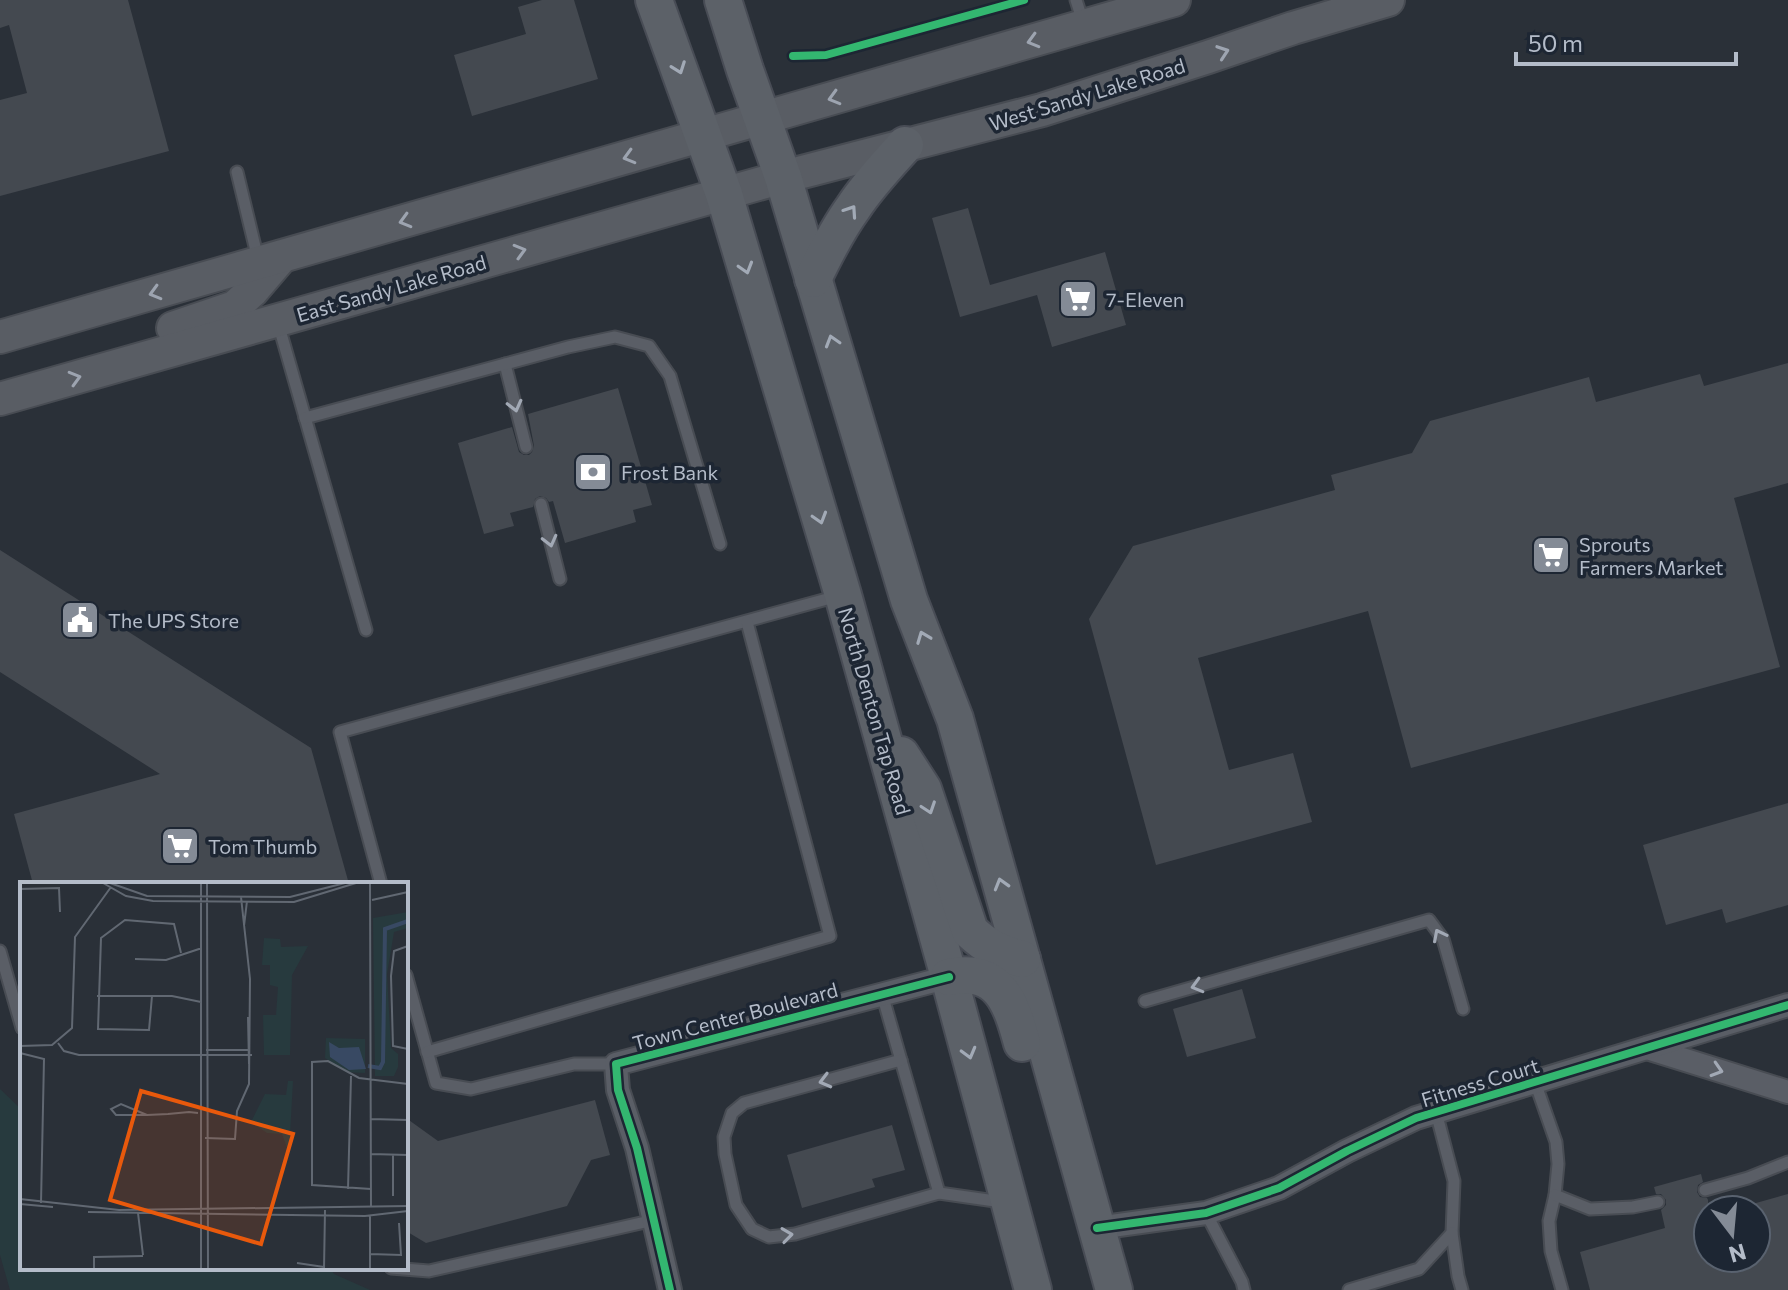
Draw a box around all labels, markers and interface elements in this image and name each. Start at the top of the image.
scale bar [1516,16,1736,66]
text: 50 m [1528,28,1583,57]
one-way arrow [1027,32,1041,48]
one-way arrow [1215,46,1229,62]
street label: West Sandy Lake Road [986,53,1188,135]
one-way arrow [669,60,685,74]
one-way arrow [827,89,841,105]
one-way arrow [622,148,636,165]
one-way arrow [841,205,856,220]
one-way arrow [399,212,413,228]
one-way arrow [512,244,526,261]
street label: East Sandy Lake Road [293,249,489,327]
one-way arrow [737,261,753,275]
supermarket icon: 7-Eleven [1057,278,1099,320]
one-way arrow [149,284,163,300]
place label: 7-Eleven [1106,287,1184,311]
one-way arrow [825,335,841,349]
one-way arrow [67,370,81,387]
one-way arrow [506,398,523,412]
bank icon: Frost Bank [572,451,614,493]
place label: Frost Bank [621,460,718,484]
one-way arrow [811,510,827,524]
place label: Sprouts Farmers Market [1579,532,1724,579]
one-way arrow [541,534,558,548]
supermarket icon: Sprouts Farmers Market [1530,534,1572,576]
public building icon: The UPS Store [59,599,101,641]
street label: North Denton Tap Road [834,605,916,817]
place label: The UPS Store [108,608,239,632]
one-way arrow [916,630,933,644]
one-way arrow [920,801,936,814]
supermarket icon: Tom Thumb [159,825,201,867]
place label: Tom Thumb [208,834,317,858]
one-way arrow [994,878,1010,892]
inset map [20,882,408,1270]
one-way arrow [1433,929,1449,944]
street label: Town Center Boulevard [630,977,840,1055]
one-way arrow [1191,977,1205,993]
one-way arrow [959,1045,976,1059]
street label: Fitness Court [1418,1053,1542,1111]
one-way arrow [1710,1061,1724,1077]
one-way arrow [819,1071,833,1088]
north arrow [1692,1194,1772,1274]
one-way arrow [780,1227,793,1244]
text: N [1726,1238,1749,1269]

